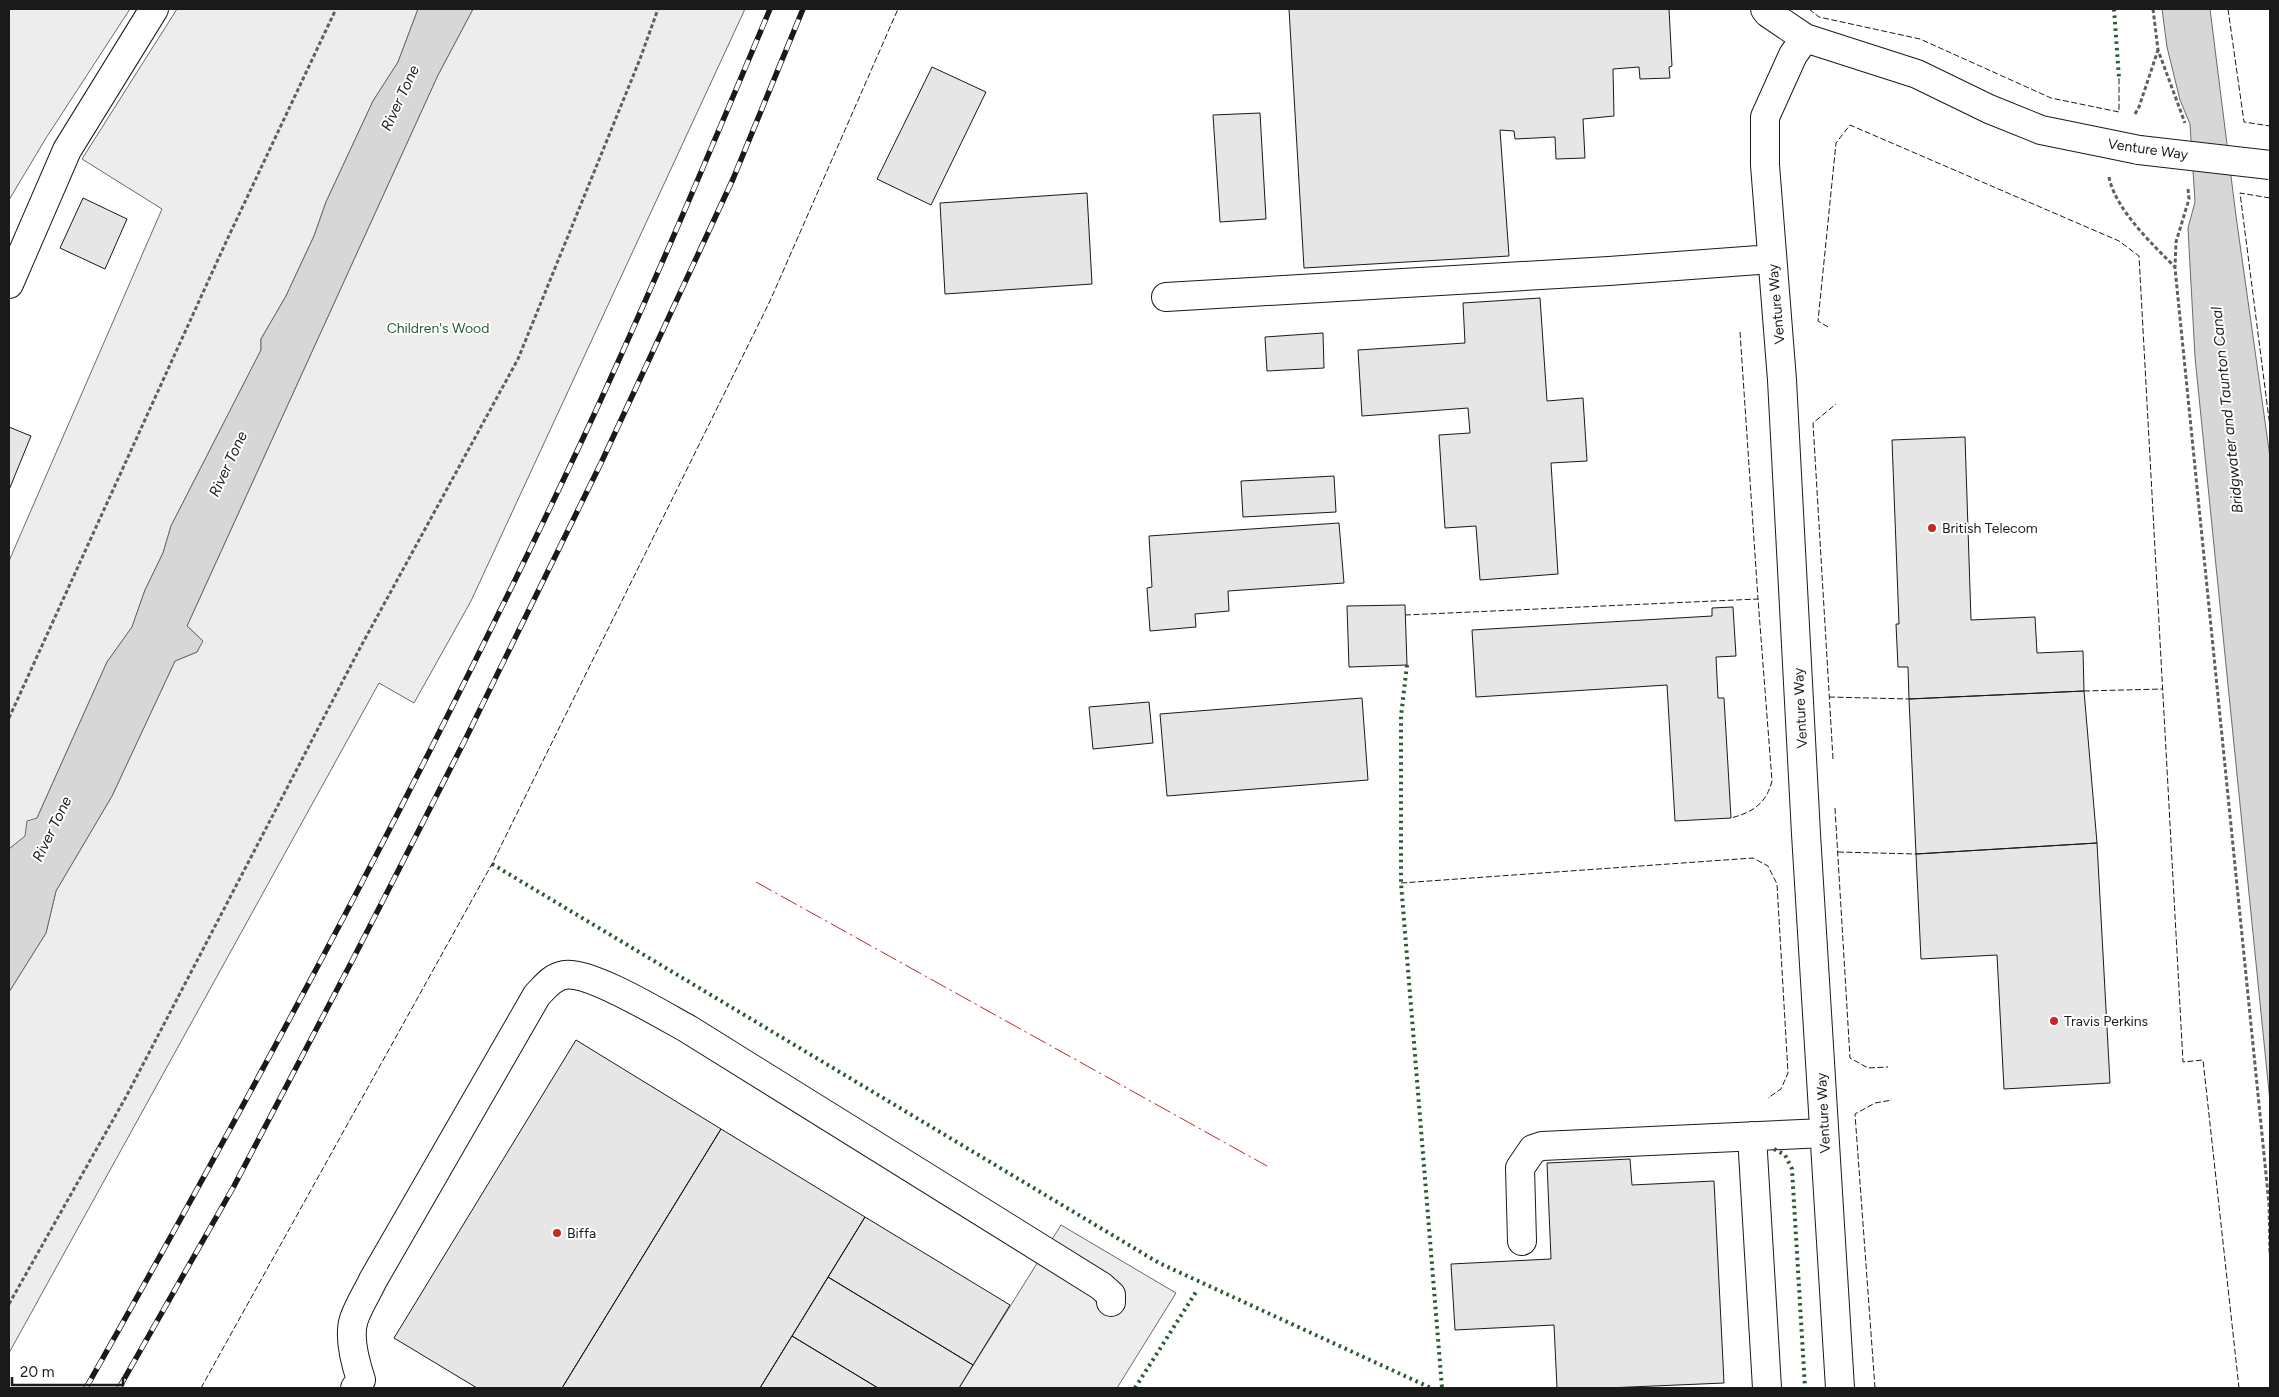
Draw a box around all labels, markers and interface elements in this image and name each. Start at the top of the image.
water label: River Tone [377,62,423,134]
street label: Venture Way [2107,135,2190,164]
street label: Venture Way [1764,262,1788,345]
water label: Bridgwater and Taunton Canal [2207,305,2247,514]
park label: Children's Wood [387,320,489,337]
water label: River Tone [205,428,251,500]
place label: British Telecom [1942,520,2038,537]
marker: British Telecom [1926,522,1938,534]
street label: Venture Way [1790,667,1811,749]
water label: River Tone [29,794,75,864]
place label: Travis Perkins [2064,1013,2148,1030]
marker: Travis Perkins [2048,1015,2060,1027]
street label: Venture Way [1813,1072,1834,1154]
place label: Biffa [567,1225,596,1242]
marker: Biffa [551,1227,563,1239]
scale bar [12,1354,124,1386]
text: 20 m [20,1363,54,1381]

